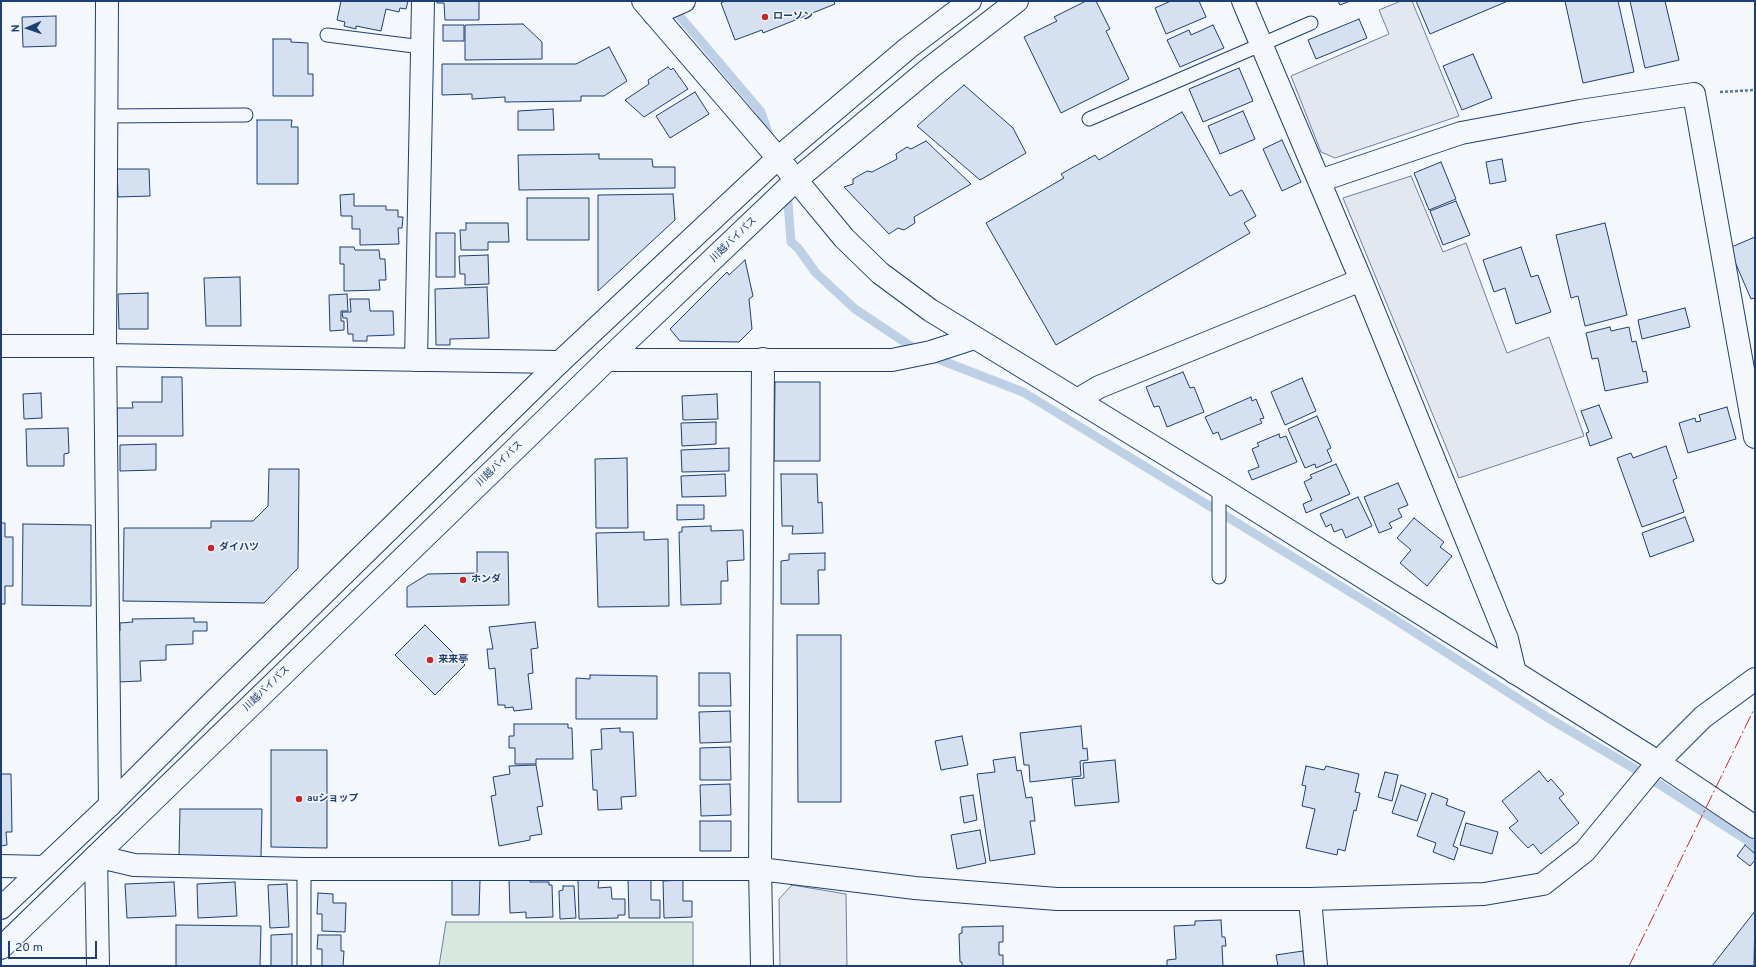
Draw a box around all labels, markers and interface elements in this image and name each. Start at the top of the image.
north arrow [8,8,48,48]
place label: ローソン [773,11,813,23]
marker: ローソン [760,12,770,22]
text: N [9,24,23,33]
street label: 川越バイパス [708,215,760,265]
street label: 川越バイパス [474,439,526,489]
place label: ダイハツ [219,542,259,554]
marker: ダイハツ [206,543,216,553]
place label: ホンダ [471,574,501,586]
marker: ホンダ [458,575,468,585]
place label: 来来亭 [438,654,468,666]
marker: 来来亭 [425,655,435,665]
street label: 川越バイパス [241,664,293,714]
place label: auショップ [307,793,358,805]
marker: auショップ [294,794,304,804]
scale bar [10,933,99,959]
text: 20 m [15,940,43,956]

